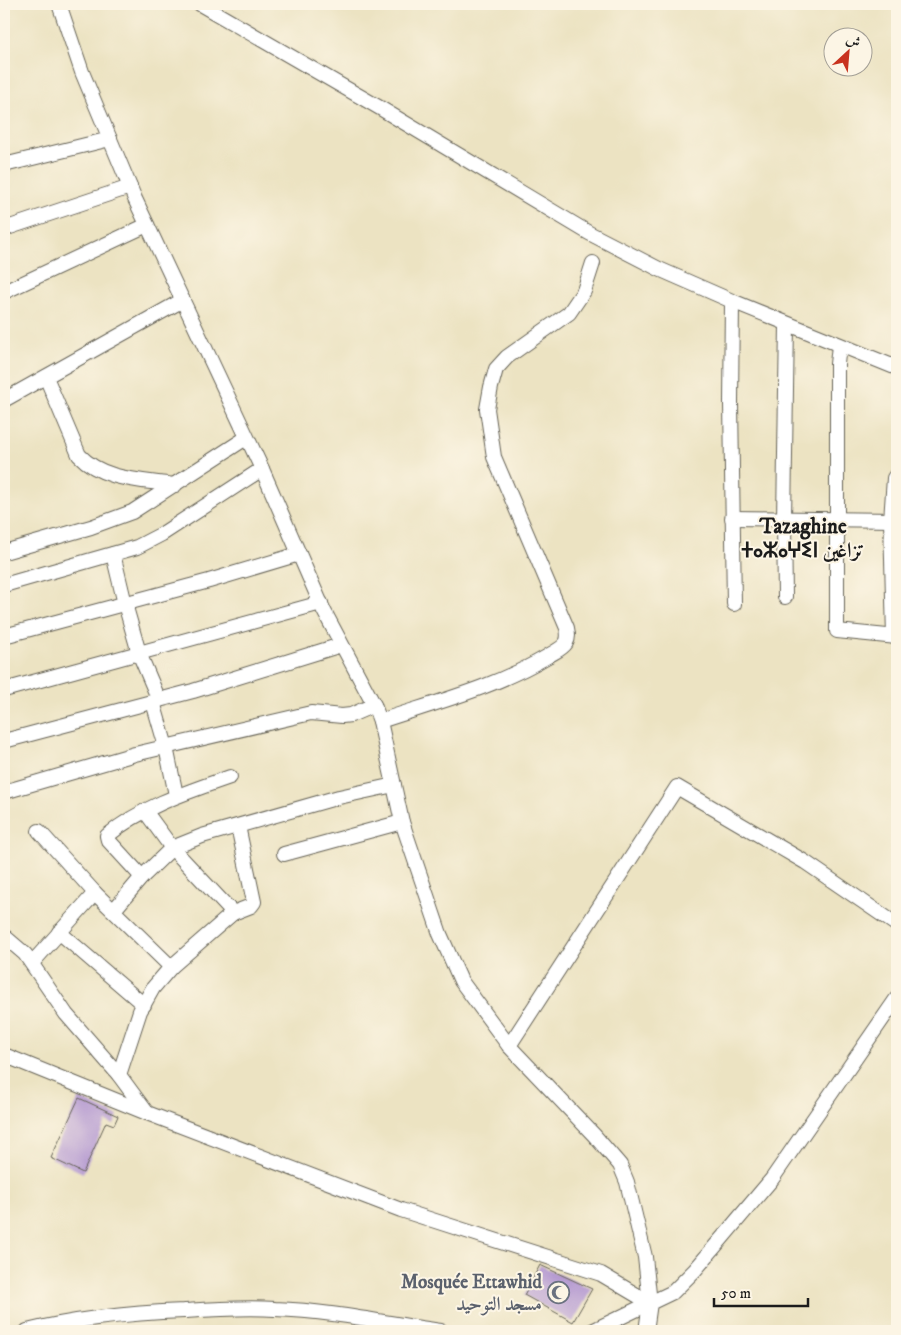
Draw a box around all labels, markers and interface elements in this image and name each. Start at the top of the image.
north arrow [824,28,874,78]
text: ش [843,30,864,52]
district label: Tazaghine ⵜⴰⵣⴰⵖⵉⵏ تزاغين [741,514,865,564]
place label: Mosquée Ettawhid مسجد التوحيد [401,1271,543,1316]
scale bar [714,1275,807,1307]
mosque icon: Mosquée Ettawhid مسجد التوحيد [546,1280,570,1304]
text: 50 m [721,1284,751,1303]

